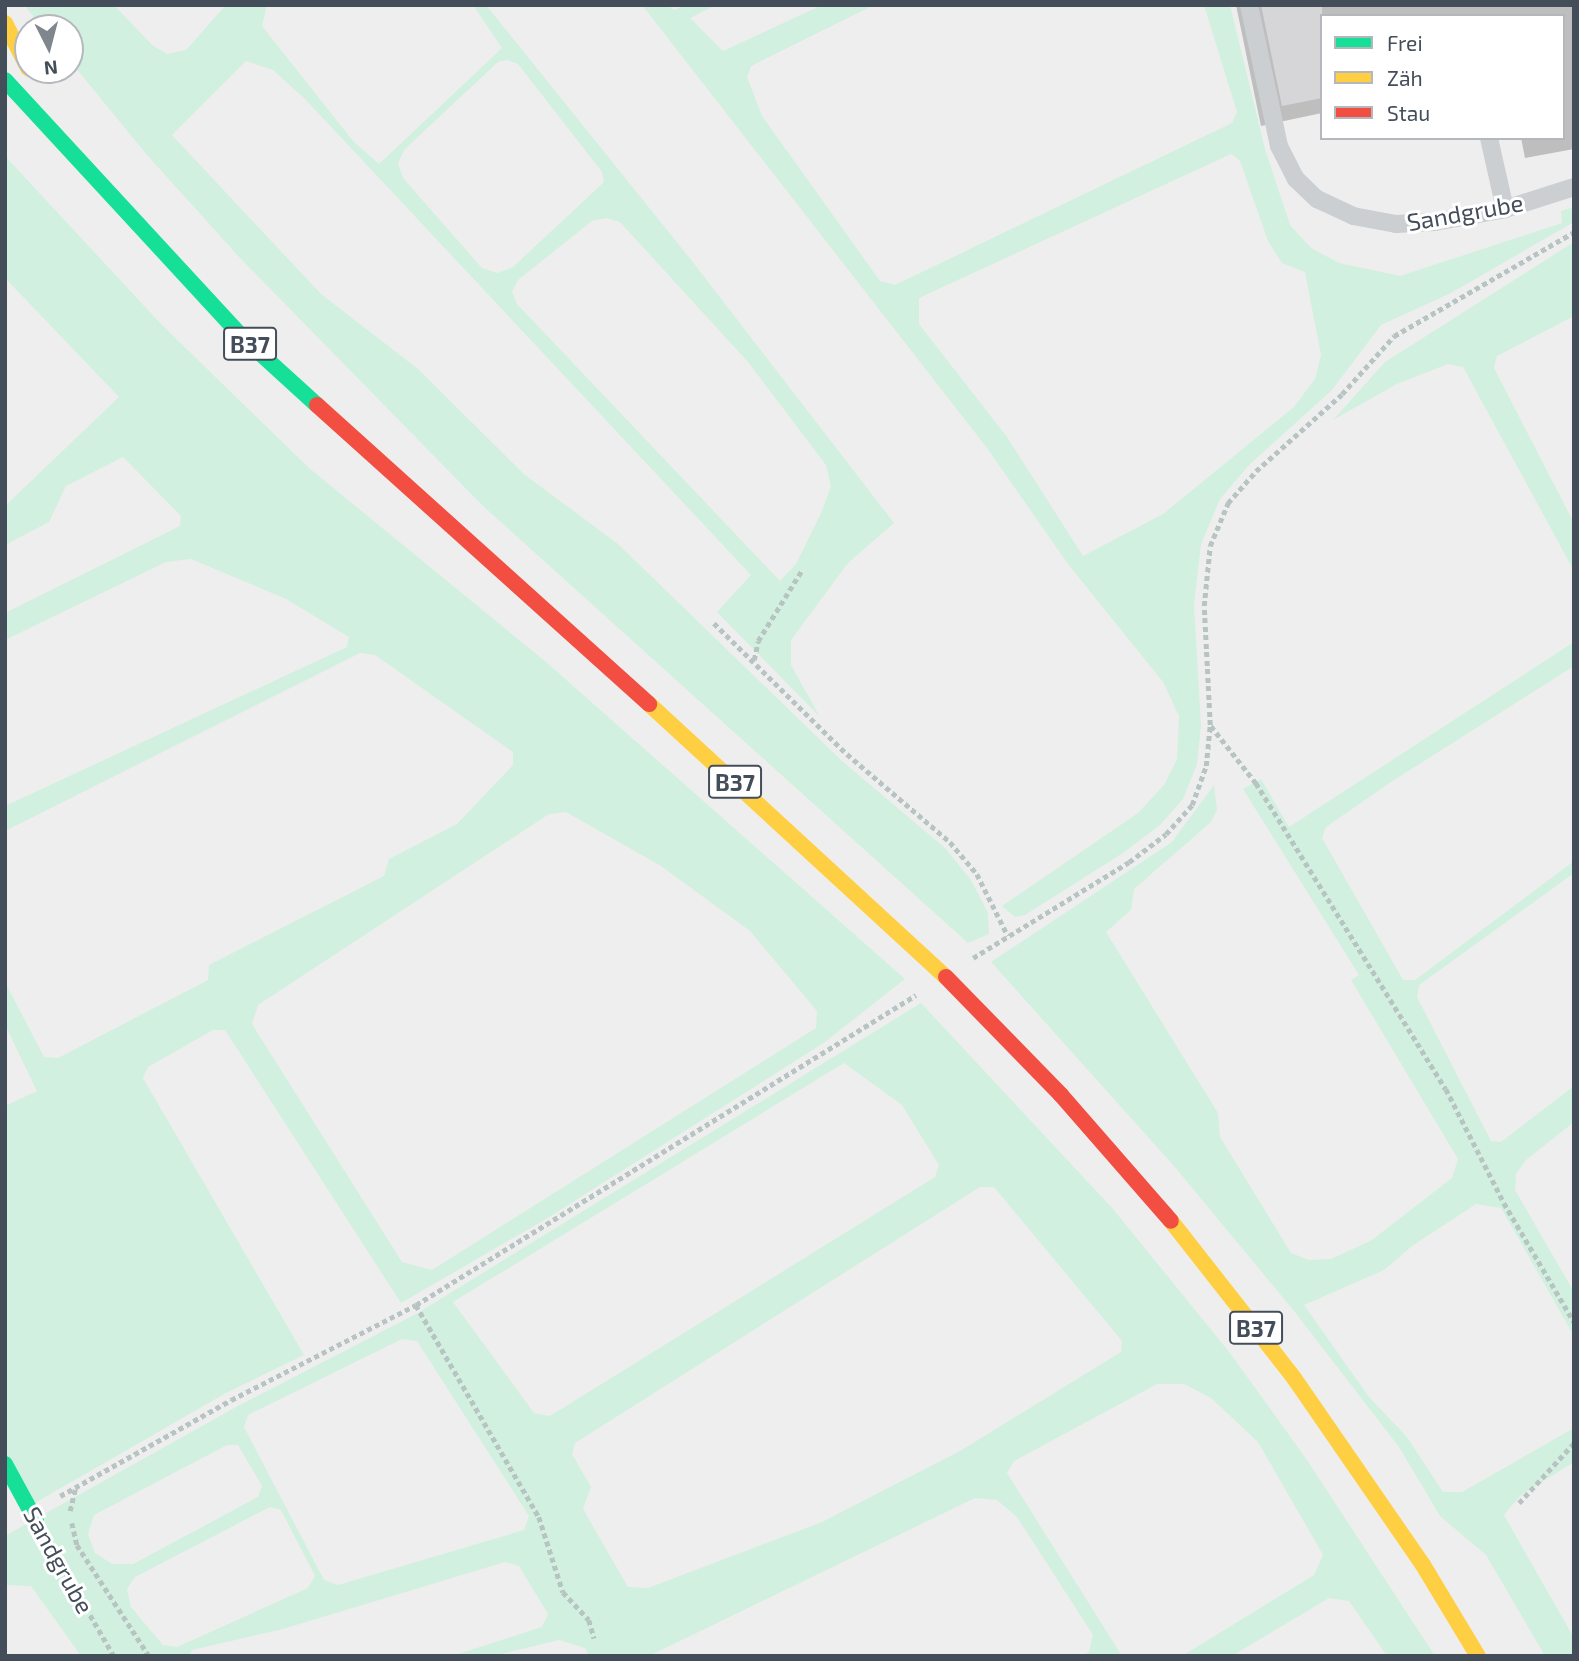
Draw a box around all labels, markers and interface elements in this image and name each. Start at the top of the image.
north arrow [14,14,84,84]
legend [1320,14,1565,140]
text: Frei [1387,30,1423,55]
text: N [43,56,59,81]
text: Zäh [1387,65,1423,90]
text: Stau [1387,100,1430,125]
street label: Sandgrube [1405,188,1525,236]
road number: B37 [222,324,278,364]
road number: B37 [707,762,763,802]
road number: B37 [1228,1308,1284,1348]
street label: Sandgrube [18,1502,100,1618]

